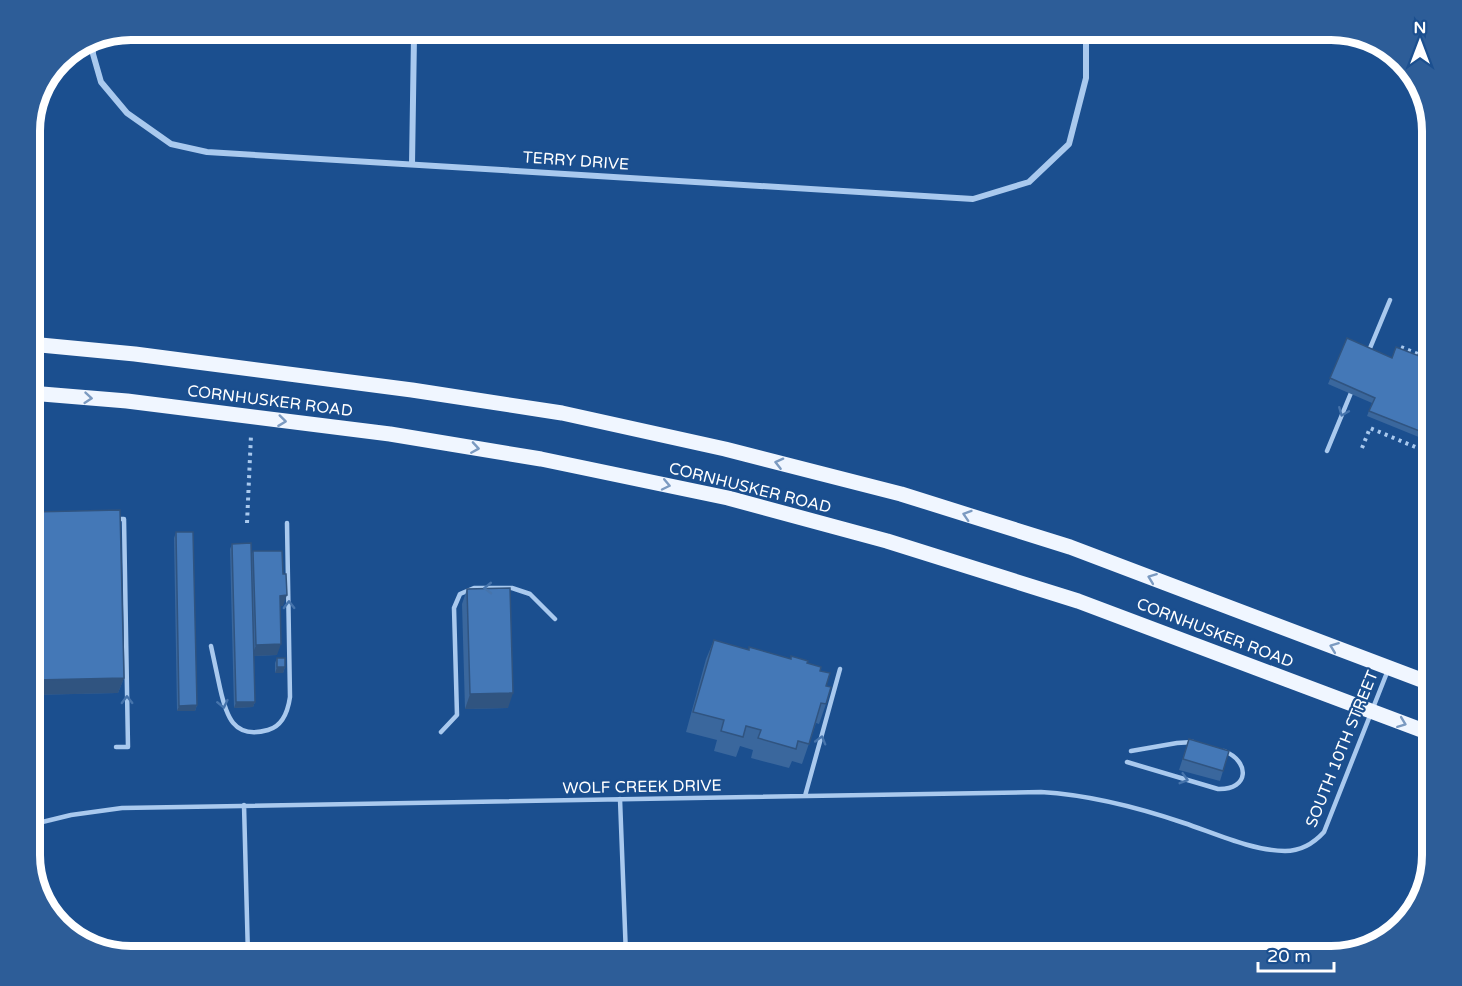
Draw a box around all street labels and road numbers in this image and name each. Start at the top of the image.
street label: TERRY DRIVE [522,147,630,175]
street label: CORNHUSKER ROAD [186,381,354,421]
street label: CORNHUSKER ROAD [667,458,833,518]
street label: CORNHUSKER ROAD [1134,594,1296,672]
street label: SOUTH 10TH STREET [1301,667,1383,830]
street label: WOLF CREEK DRIVE [562,776,722,798]

